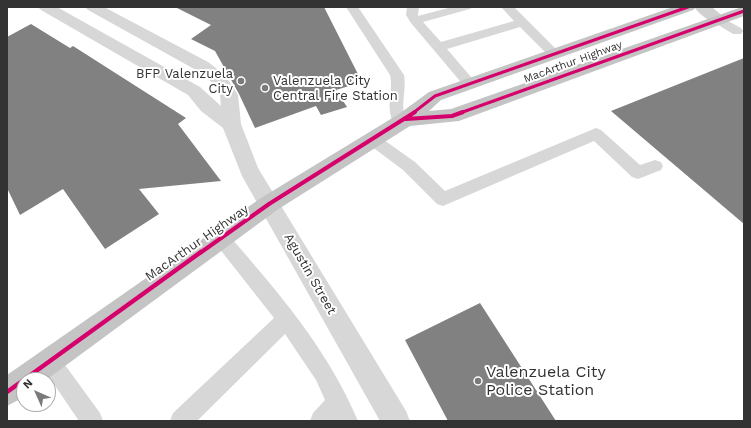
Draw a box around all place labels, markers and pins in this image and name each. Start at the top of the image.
place label: BFP Valenzuela City [136,66,233,97]
place label: Valenzuela City Central Fire Station [273,73,398,104]
marker: BFP Valenzuela City [236,76,246,86]
marker: Valenzuela City Central Fire Station [260,83,270,93]
place label: Valenzuela City Police Station [486,362,606,400]
marker: Valenzuela City Police Station [473,376,483,386]

